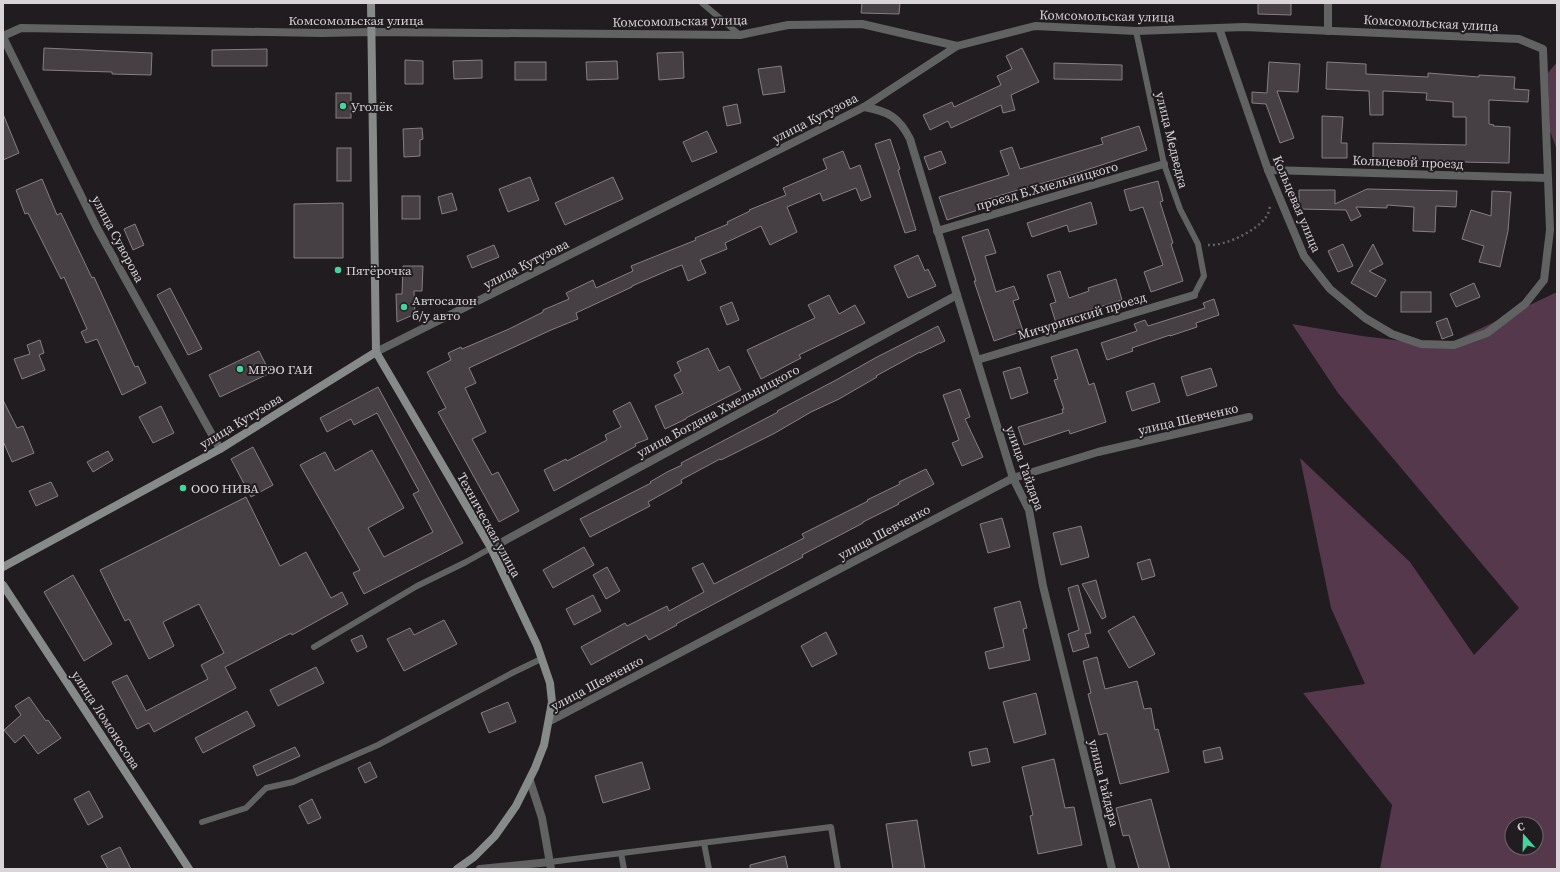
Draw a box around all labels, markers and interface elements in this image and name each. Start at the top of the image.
street label: Комсомольская улица [1039,6,1175,26]
street label: Комсомольская улица [612,11,748,31]
street label: Комсомольская улица [1363,11,1499,35]
street label: Комсомольская улица [288,12,424,29]
street label: улица Кутузова [769,89,861,147]
street label: улица Медведка [1152,90,1192,190]
place label: Уголёк [351,98,393,115]
marker: Уголёк [338,101,348,111]
street label: Кольцевой проезд [1352,152,1464,172]
street label: Кольцевая улица [1269,153,1325,255]
street label: проезд Б.Хмельницкого [974,158,1120,214]
street label: улица Суворова [88,193,148,286]
street label: улица Кутузова [480,235,572,293]
place label: Пятёрочка [346,262,412,279]
marker: Пятёрочка [333,265,343,275]
street label: Мичуринский проезд [1016,288,1148,344]
place label: Автосалон б/у авто [412,292,477,324]
marker: Автосалон б/у авто [399,302,409,312]
place label: МРЭО ГАИ [248,361,313,378]
street label: улица Богдана Хмельницкого [634,361,802,461]
marker: МРЭО ГАИ [235,364,245,374]
street label: улица Кутузова [196,389,286,452]
street label: улица Шевченко [1136,399,1240,439]
street label: улица Гайдара [1002,423,1048,513]
street label: Техническая улица [453,470,525,581]
place label: ООО НИВА [191,480,259,497]
marker: ООО НИВА [178,483,188,493]
street label: улица Шевченко [835,500,933,564]
street label: улица Шевченко [548,651,646,715]
street label: улица Ломоносова [68,667,144,773]
street label: улица Гайдара [1085,738,1123,829]
north arrow [1504,816,1544,856]
text: С [1515,819,1527,835]

